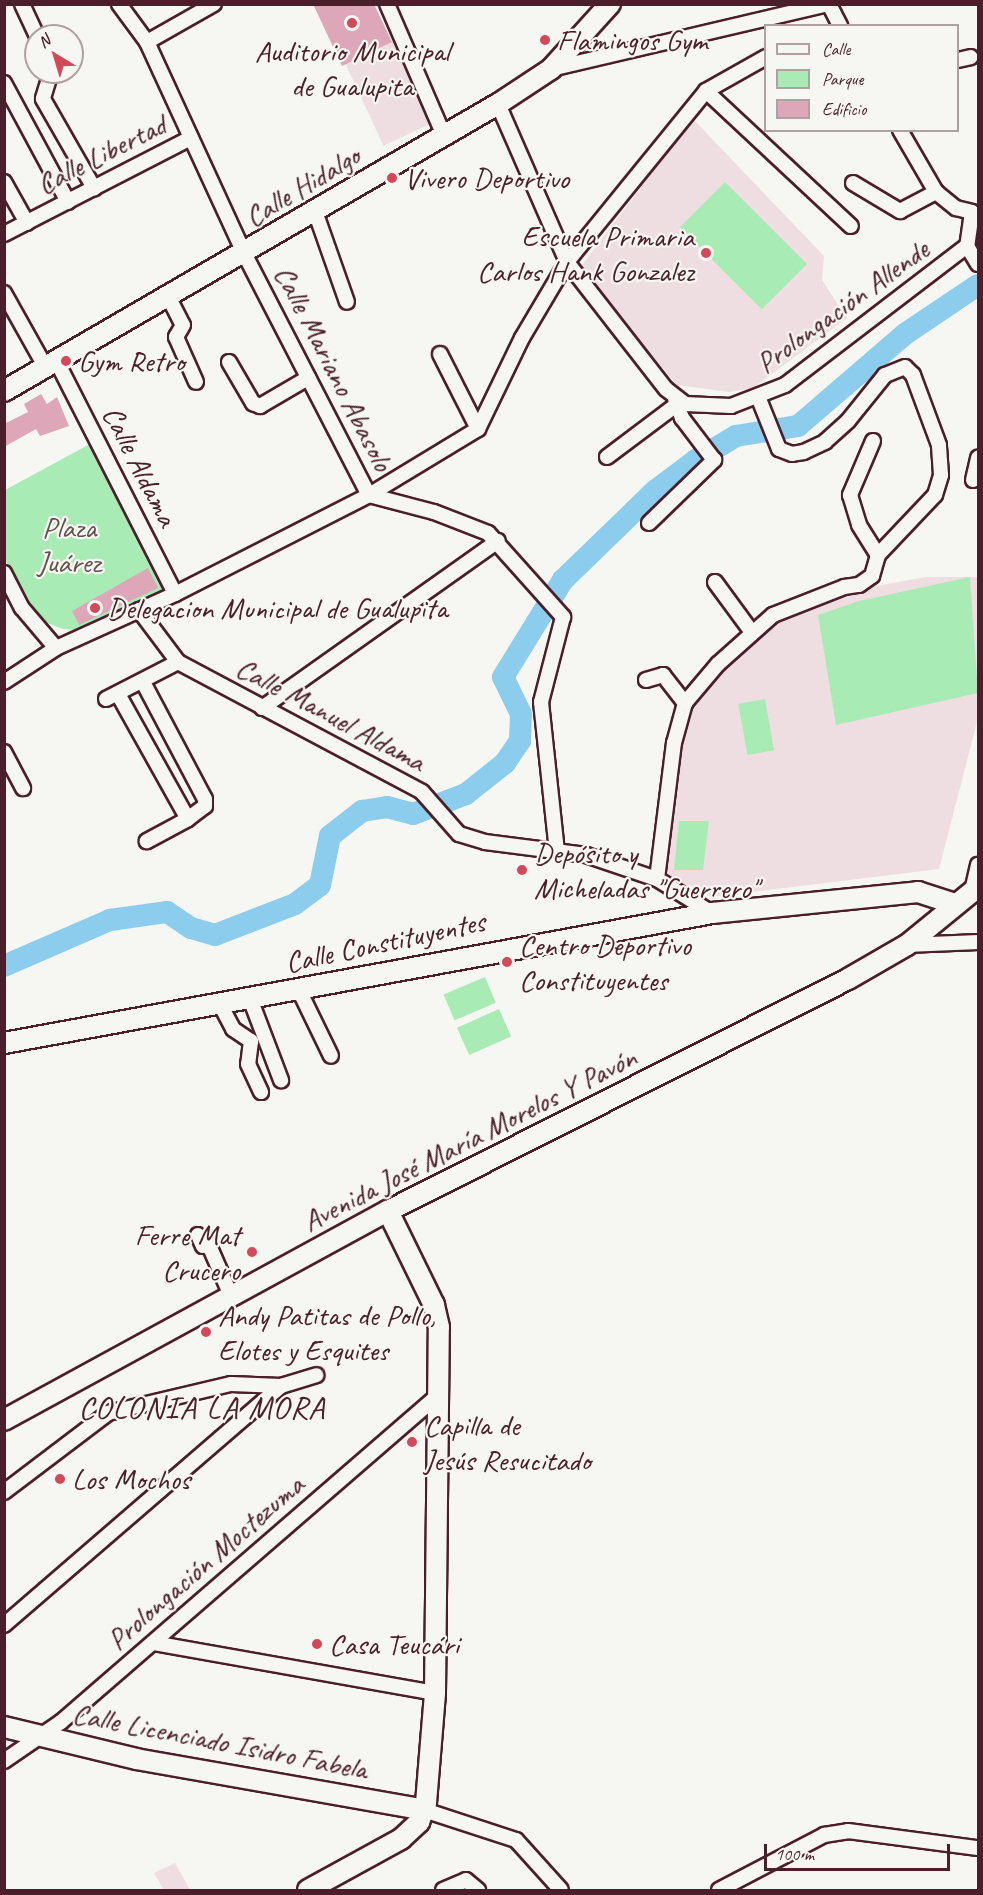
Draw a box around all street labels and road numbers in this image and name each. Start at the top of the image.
street label: Calle Libertad [30,106,172,202]
street label: Calle Hidalgo [238,138,366,234]
street label: Prolongación Allende [749,231,935,381]
street label: Calle Mariano Abasolo [267,259,401,477]
street label: Calle Aldama [95,401,185,531]
street label: Calle Manuel Aldama [230,649,432,779]
street label: Calle Constituyentes [282,903,488,981]
street label: Avenida José María Morelos Y Pavón [296,1039,642,1239]
street label: Prolongación Moctezuma [100,1467,310,1657]
street label: Calle Licenciado Isidro Fabela [69,1695,371,1787]

